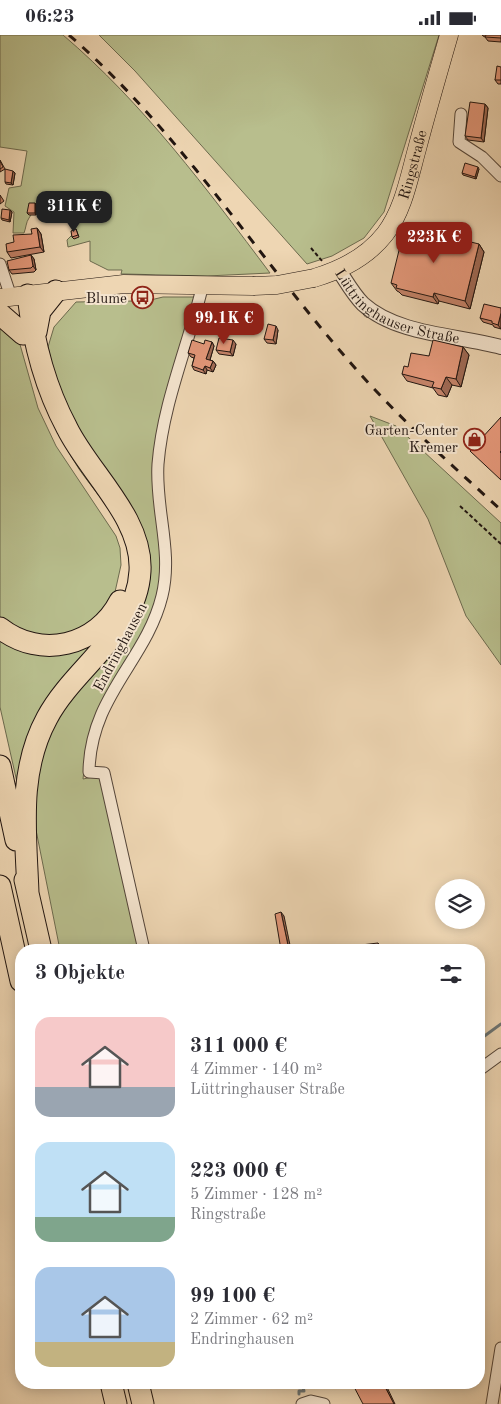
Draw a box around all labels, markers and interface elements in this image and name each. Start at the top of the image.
text: 06:23 [25,8,74,27]
street label: Ringstraße [397,129,431,202]
pin: 311K € [33,191,115,233]
text: 311K € [47,199,101,215]
pin: 223K € [393,221,475,264]
text: 223K € [407,230,461,246]
street label: Lüttringhauser Straße [331,267,461,347]
bus stop icon: Blume [131,286,155,310]
place label: Blume [86,292,127,307]
pin: 99.1K € [178,303,270,345]
text: 99.1K € [195,311,253,327]
place label: Garten-Center Kremer [364,424,458,456]
shop icon: Garten-Center Kremer [462,427,486,451]
street label: Endringhausen [92,601,151,694]
map controls [435,879,485,929]
button: layers [435,879,485,929]
icon: filters [437,960,465,988]
text: 3 Objekte [35,963,125,984]
text: 311 000 € [190,1036,287,1057]
icon: home [75,1037,135,1097]
text: 4 Zimmer · 140 m² [190,1062,322,1078]
text: Lüttringhauser Straße [190,1082,345,1098]
text: 223 000 € [190,1161,287,1182]
icon: home [75,1162,135,1222]
text: 5 Zimmer · 128 m² [190,1187,322,1203]
text: Ringstraße [190,1207,266,1223]
text: 99 100 € [190,1286,275,1307]
icon: home [75,1287,135,1347]
text: 2 Zimmer · 62 m² [190,1312,313,1328]
text: Endringhausen [190,1332,294,1348]

